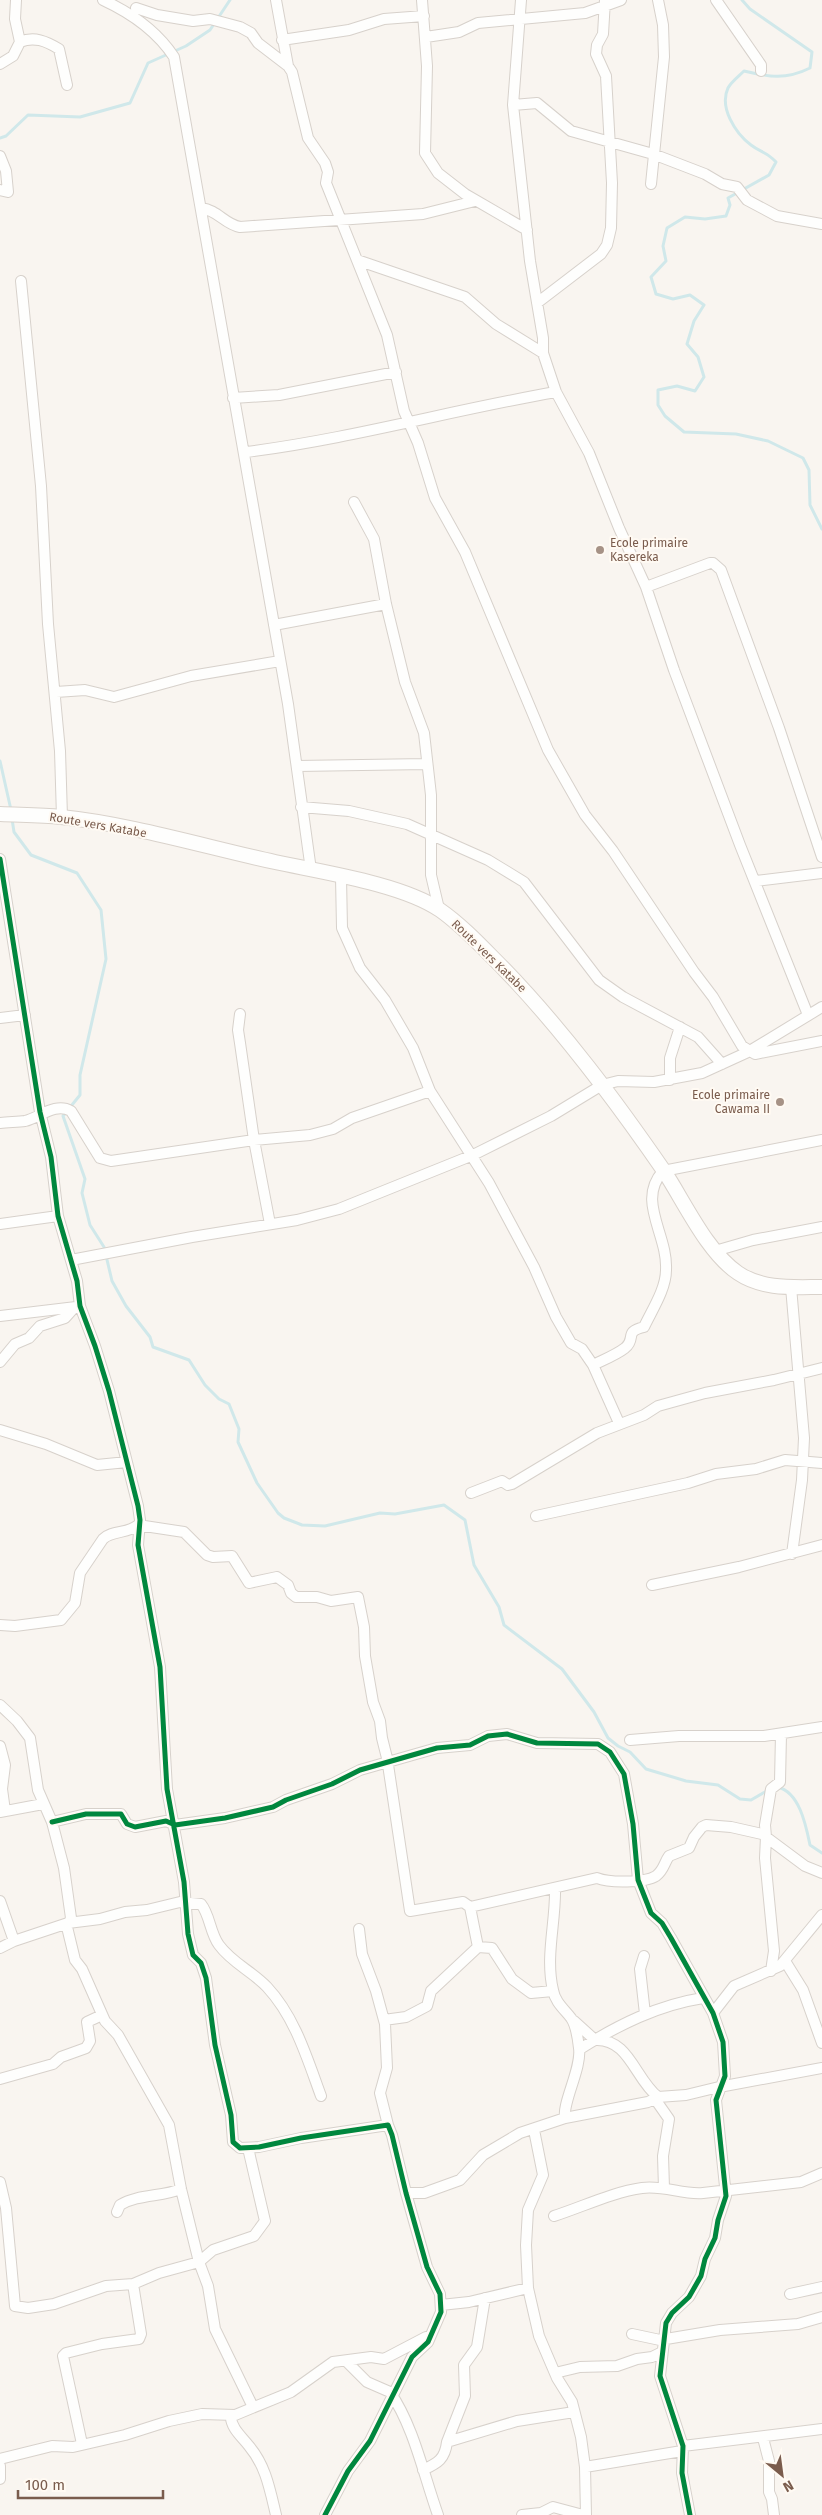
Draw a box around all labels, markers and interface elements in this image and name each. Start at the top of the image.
place label: Ecole primaire Kasereka [610,536,688,564]
marker: Ecole primaire Kasereka [594,544,606,556]
street label: Route vers Katabe [48,810,148,840]
street label: Route vers Katabe [449,917,529,995]
place label: Ecole primaire Cawama II [692,1088,770,1116]
marker: Ecole primaire Cawama II [774,1096,786,1108]
north arrow [757,2450,807,2500]
scale bar [18,2468,162,2500]
text: 100 m [25,2476,65,2494]
text: N [780,2476,796,2496]

